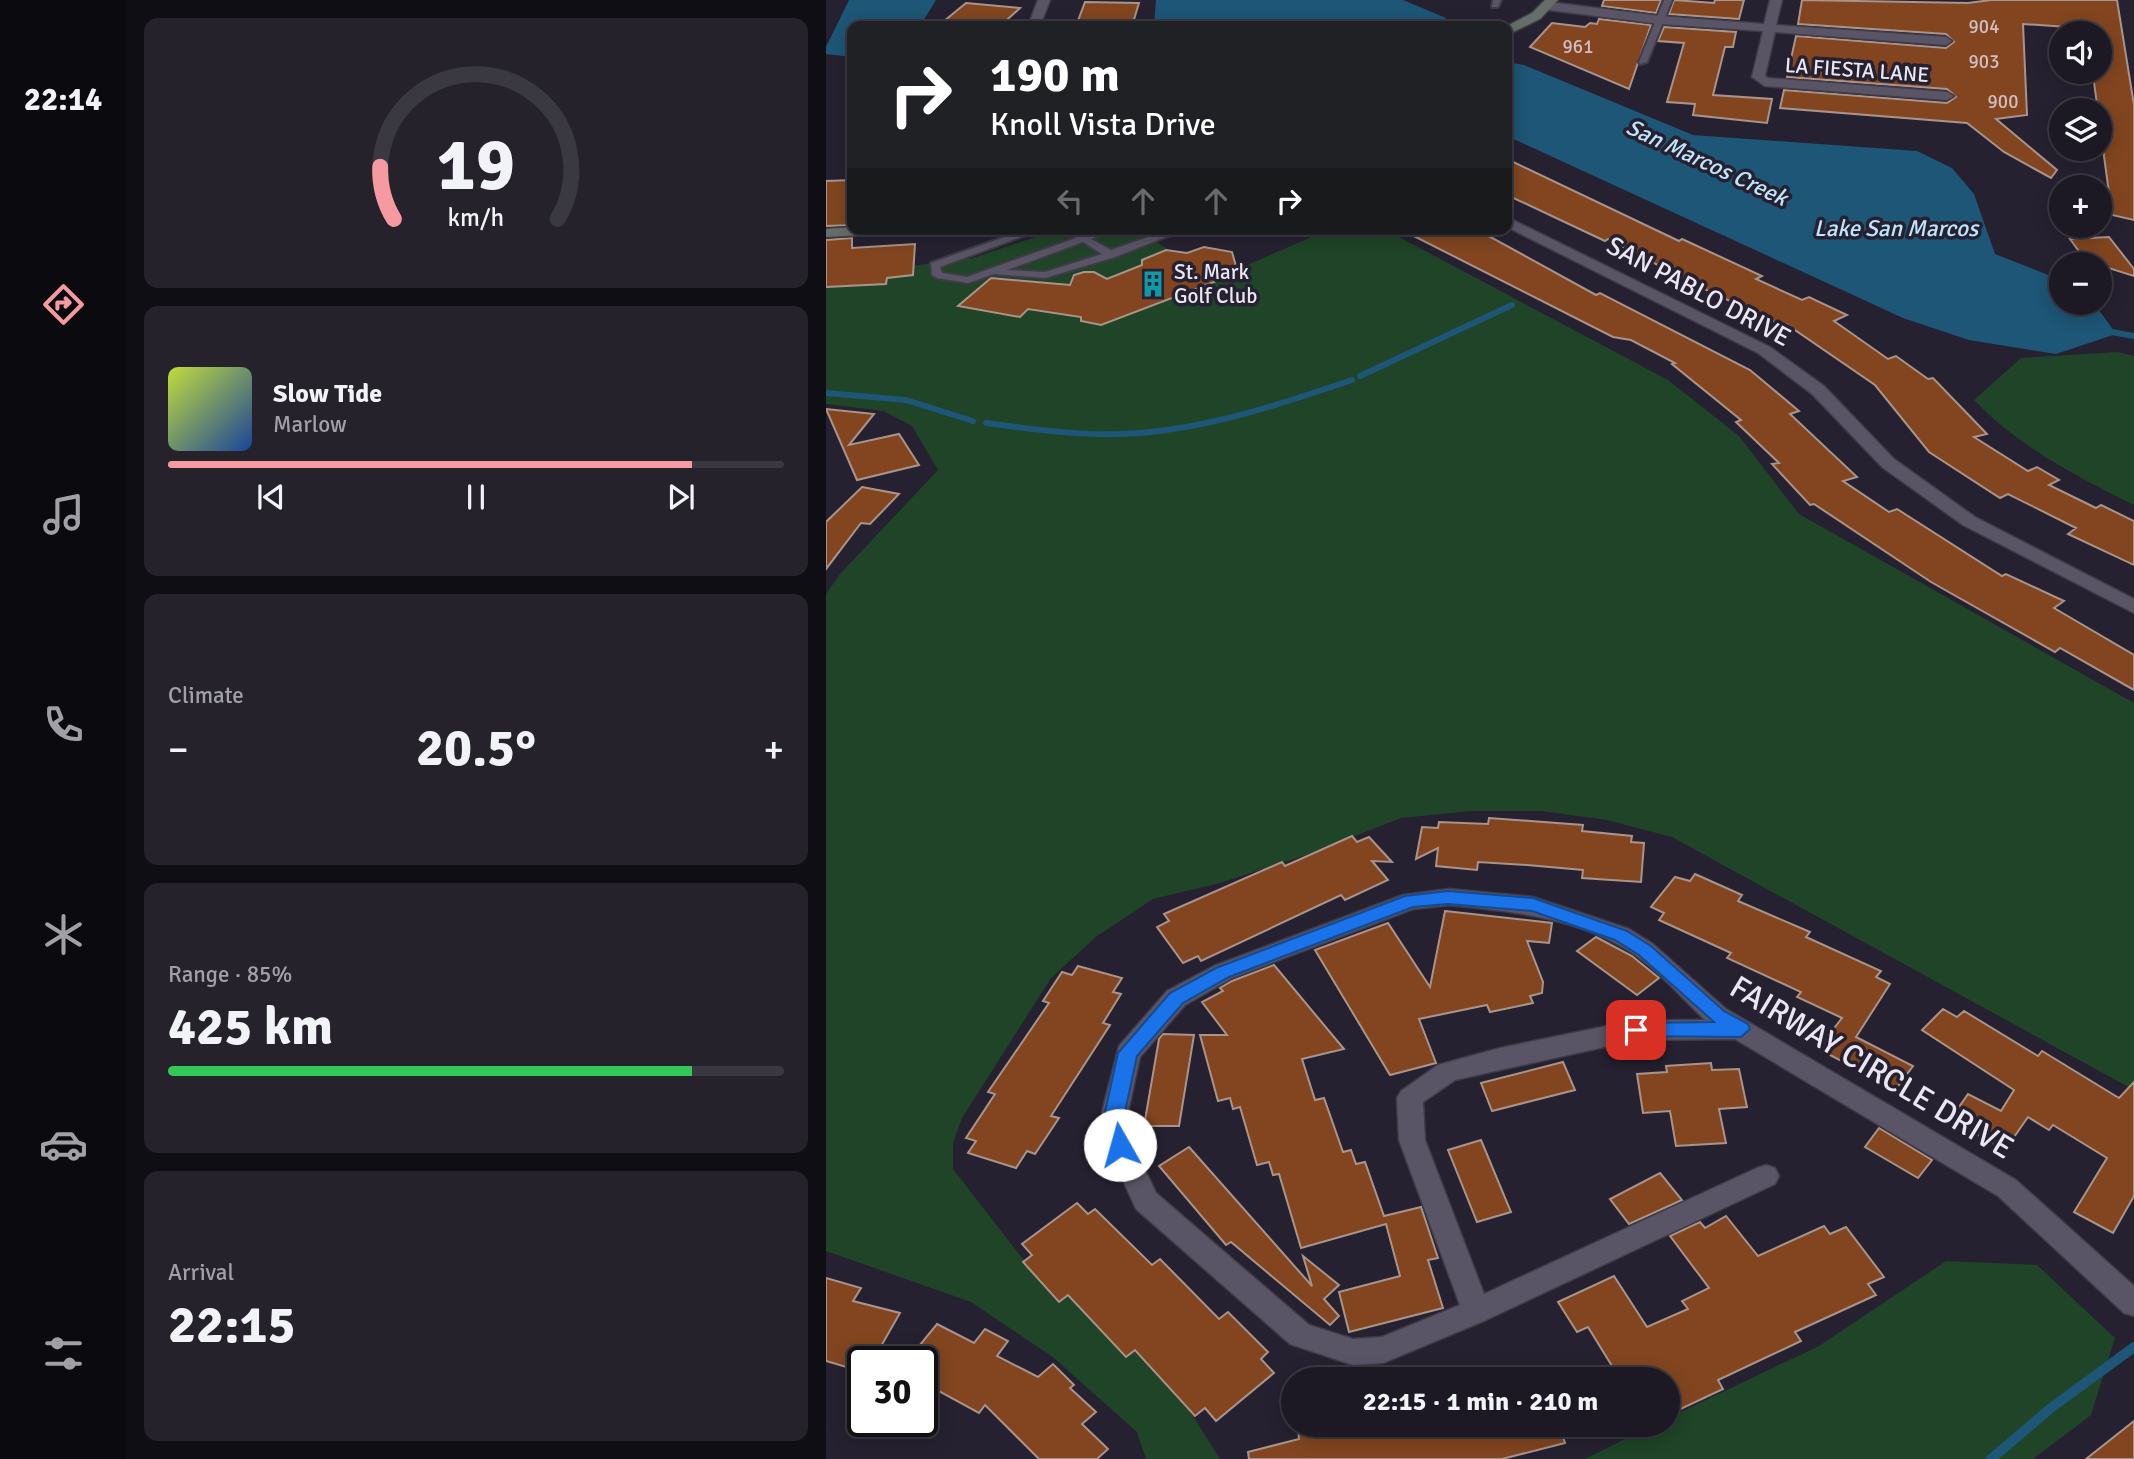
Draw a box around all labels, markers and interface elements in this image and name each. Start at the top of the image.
house number: 904 [1969,15,1999,39]
map controls [2049,21,2112,315]
button: sound [2049,21,2112,84]
house number: 961 [1563,35,1593,59]
text: 190 m [990,45,1120,105]
icon: right [875,49,966,140]
house number: 903 [1969,50,1999,74]
street label: LA FIESTA LANE [1784,52,1930,88]
text: 22:14 [24,80,102,119]
house number: 900 [1988,90,2018,114]
button: layers [2049,98,2112,161]
text: Knoll Vista Drive [990,105,1216,144]
water label: San Marcos Creek [1622,112,1794,214]
text: 19 [437,121,515,210]
button: + [2049,175,2112,238]
icon: left [1051,182,1089,220]
icon: ahead [1124,182,1162,220]
icon: ahead [1197,182,1235,220]
icon: right [1270,182,1308,220]
text: km/h [448,202,504,233]
water label: Lake San Marcos [1814,214,1980,243]
street label: SAN PABLO DRIVE [1601,230,1796,354]
button: − [2049,252,2112,315]
place label: St. Mark Golf Club [1174,259,1257,309]
building icon: St. Mark Golf Club [1138,269,1168,299]
icon: directions [39,280,88,329]
text: Slow Tide [273,378,382,410]
text: Marlow [273,410,347,439]
icon: previous [252,478,290,516]
icon: pause [457,478,495,516]
icon: next [662,478,700,516]
icon: music [39,490,88,539]
text: Climate [168,681,244,710]
icon: phone [39,700,88,749]
text: 20.5° [416,716,536,780]
text: − [168,726,189,773]
text: + [763,726,784,773]
icon: climate [39,910,88,959]
text: Range · 85% [168,960,292,989]
street label: FAIRWAY CIRCLE DRIVE [1723,967,2021,1168]
text: 425 km [168,995,333,1059]
pin [1606,1000,1666,1060]
icon: arrive [1617,1011,1655,1049]
position arrow [1083,1108,1157,1182]
icon: car [39,1120,88,1169]
text: Arrival [168,1258,234,1287]
text: 22:15 [168,1293,296,1357]
icon: filters [39,1329,88,1378]
speed limit sign: 30 [847,1346,938,1437]
text: 22:15 · 1 min · 210 m [1363,1386,1598,1418]

